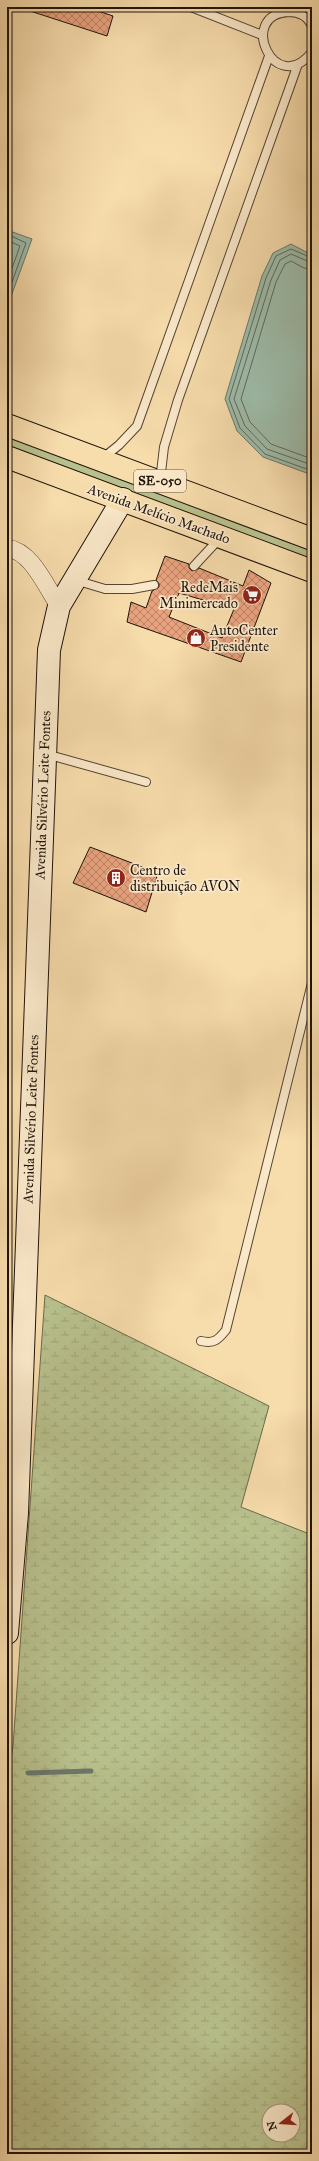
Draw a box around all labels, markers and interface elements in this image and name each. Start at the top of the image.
road number: SE-050 [134,470,186,492]
street label: Avenida Melício Machado [85,480,233,548]
place label: RedeMais Minimercado [160,579,238,612]
supermarket icon: RedeMais Minimercado [241,584,263,606]
place label: AutoCenter Presidente [209,622,279,655]
shop icon: AutoCenter Presidente [185,627,207,649]
street label: Avenida Silvério Leite Fontes [32,710,54,881]
place label: Centro de distribuição AVON [130,862,240,895]
building icon: Centro de distribuição AVON [105,867,127,889]
street label: Avenida Silvério Leite Fontes [20,1034,42,1205]
north arrow [261,2103,301,2143]
text: N [264,2119,279,2132]

